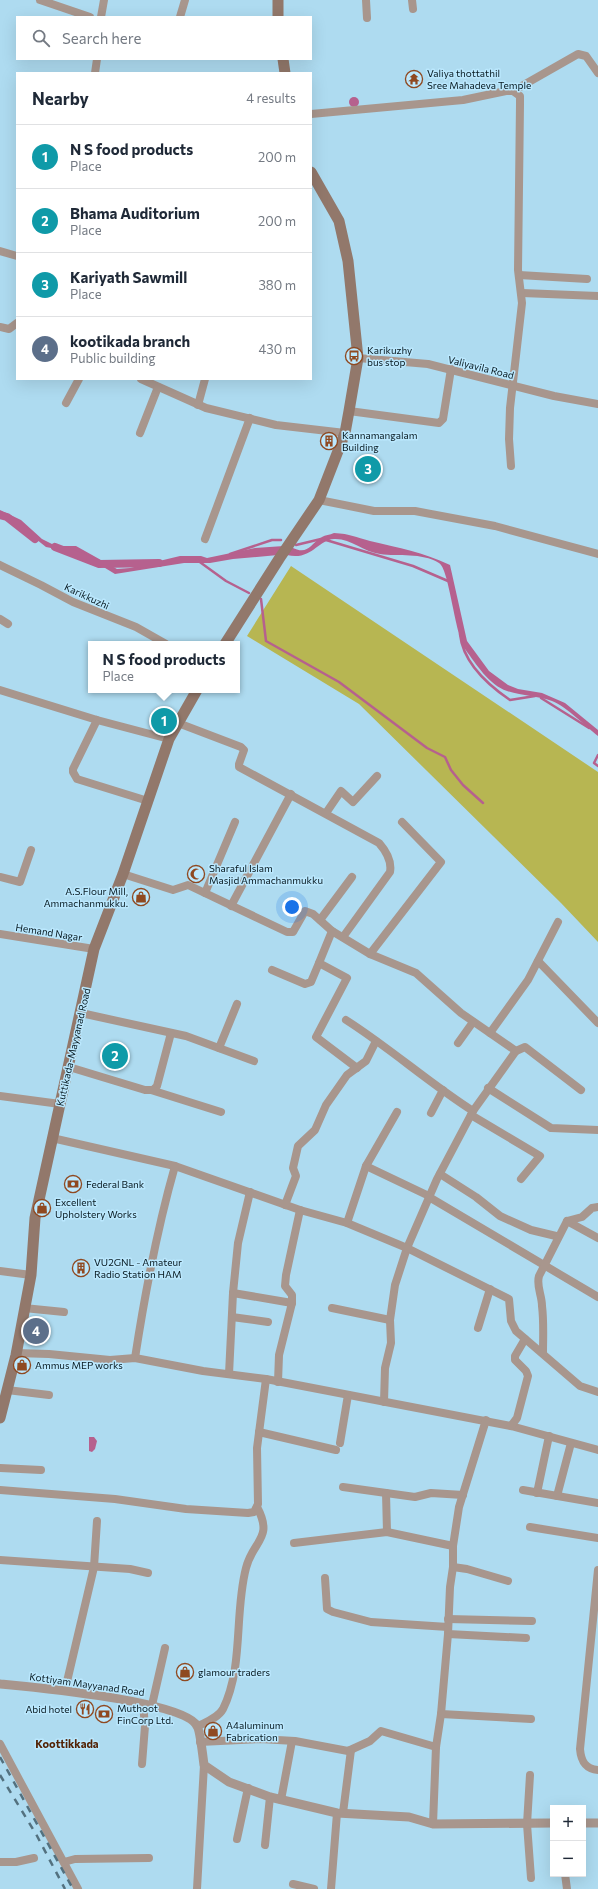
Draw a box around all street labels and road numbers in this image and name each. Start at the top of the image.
street label: Valiyavila Road [447,353,515,381]
street label: Karikkuzhi [63,580,111,612]
street label: Hemand Nagar [15,921,83,943]
street label: Kuttikada-Mayyanad Road [54,987,92,1107]
street label: Kottiyam Mayyanad Road [29,1670,146,1698]

